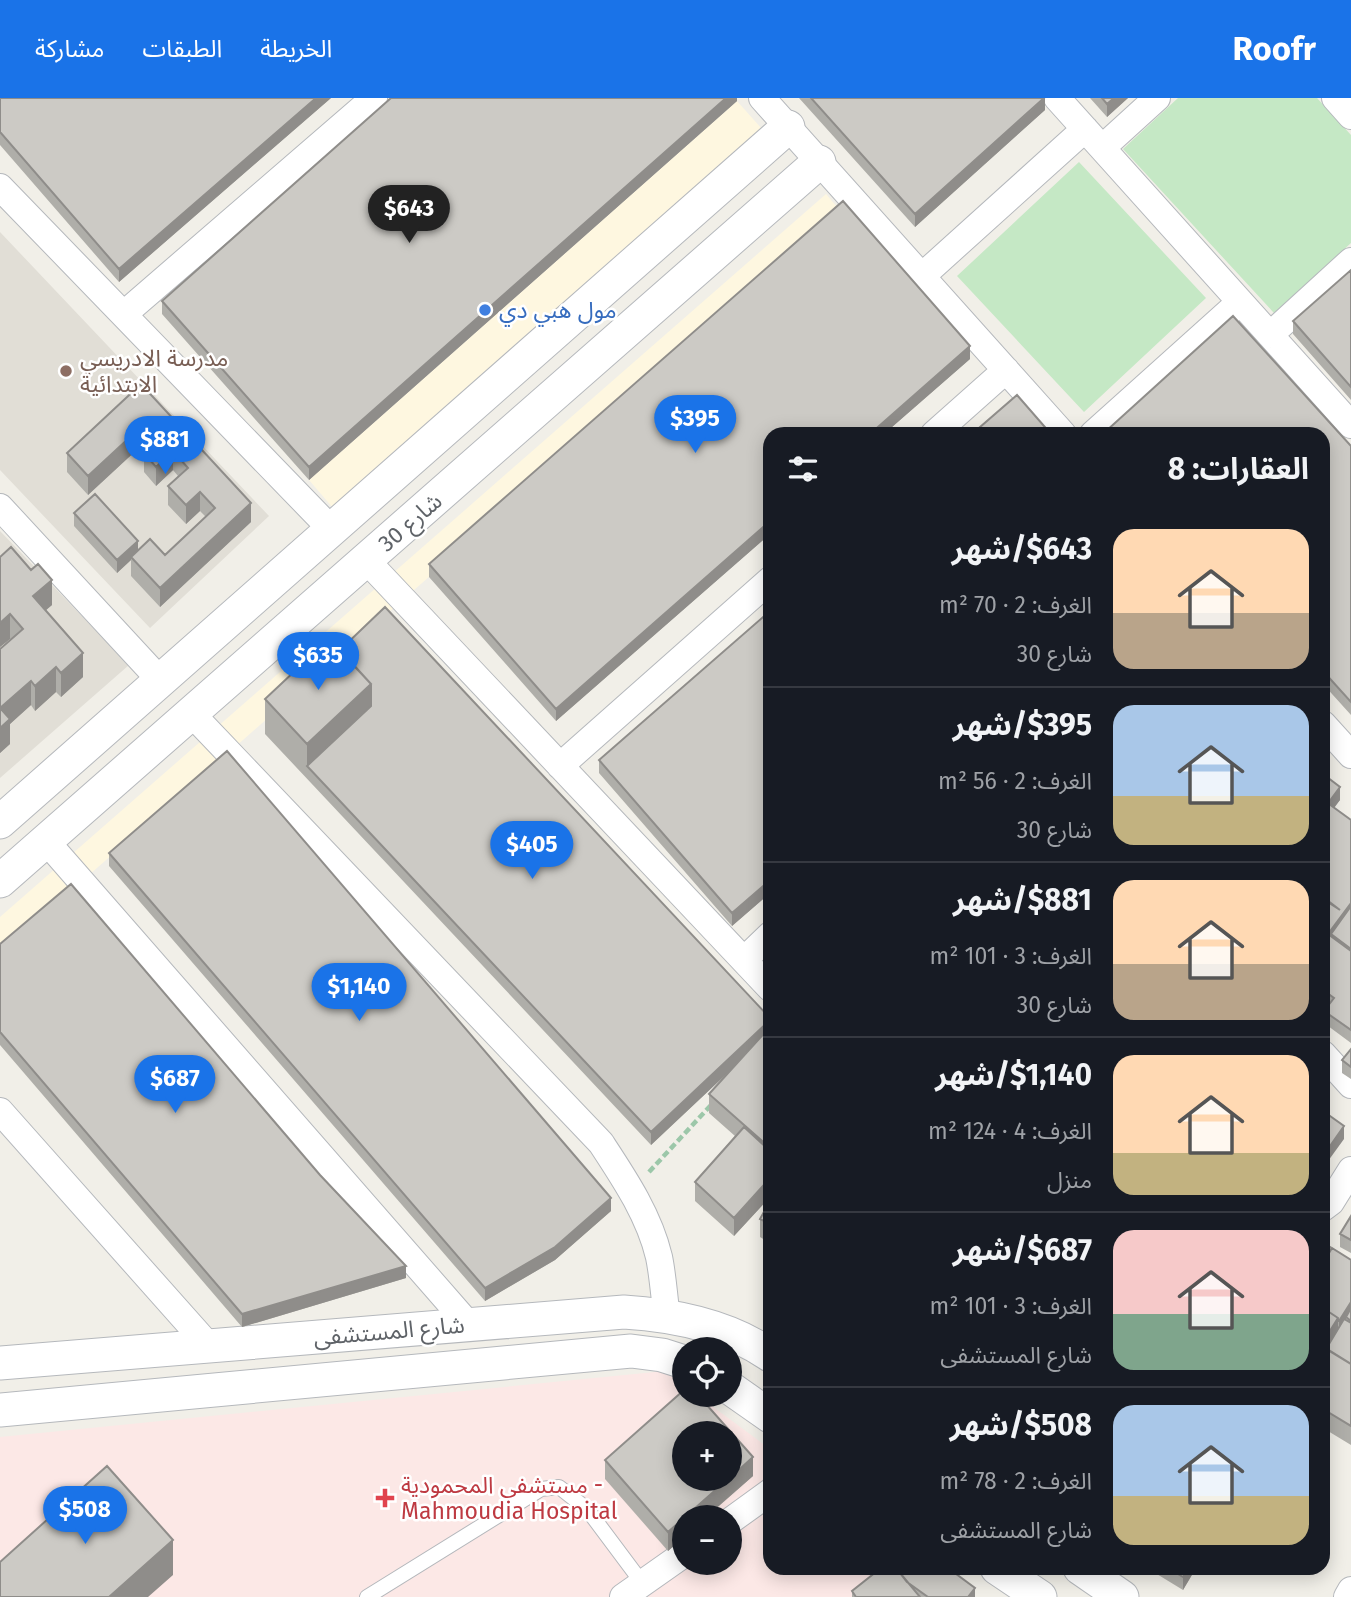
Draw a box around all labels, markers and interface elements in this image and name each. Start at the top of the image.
text: Roofr [1233,29,1316,69]
text: مشاركة [35,35,104,63]
text: الطبقات [142,35,222,63]
text: الخريطة [260,35,332,63]
pin: $643 [368,186,450,245]
text: $643 [384,194,434,222]
place label: مول هبي دي [499,296,617,327]
marker: مول هبي دي [477,302,493,318]
place label: مدرسة الادريسي الابتدائية [80,344,228,398]
marker: مدرسة الادريسي الابتدائية [58,363,74,379]
pin: $395 [654,396,736,455]
text: $395 [670,404,720,432]
pin: $881 [124,416,206,476]
text: $881 [140,425,190,453]
icon: filters [784,450,822,488]
text: العقارات: 8 [1168,451,1309,487]
street label: شارع 30 [372,487,450,560]
text: $643/شهر [952,531,1092,567]
icon: home [1169,557,1253,641]
text: الغرف: 2 · 70 m² [939,591,1092,619]
pin: $635 [277,632,359,692]
text: شارع 30 [1017,640,1092,668]
text: $635 [293,641,343,669]
text: $395/شهر [953,707,1092,743]
icon: home [1169,733,1253,817]
text: الغرف: 2 · 56 m² [938,767,1092,795]
text: شارع 30 [1017,816,1092,844]
pin: $405 [491,822,573,881]
text: $405 [506,830,558,858]
text: $881/شهر [953,882,1092,918]
icon: home [1169,908,1253,992]
text: الغرف: 3 · 101 m² [930,942,1092,970]
pin: $1,140 [302,964,416,1023]
text: $1,140 [328,972,390,1000]
text: شارع 30 [1017,991,1092,1019]
pin: $687 [134,1056,216,1115]
text: $1,140/شهر [935,1057,1092,1093]
text: $687 [150,1064,200,1092]
icon: home [1169,1083,1253,1167]
text: الغرف: 4 · 124 m² [928,1117,1092,1145]
text: منزل [1047,1166,1092,1194]
text: $687/شهر [953,1232,1092,1268]
icon: home [1169,1258,1253,1342]
text: الغرف: 3 · 101 m² [930,1292,1092,1320]
street label: شارع المستشفى [312,1310,466,1355]
map controls [672,1337,742,1575]
button: locate [672,1337,742,1407]
text: شارع المستشفى [940,1341,1092,1369]
text: $508/شهر [950,1407,1092,1443]
button: + [672,1421,742,1491]
icon: home [1169,1433,1253,1517]
text: الغرف: 2 · 78 m² [939,1467,1092,1495]
place label: مستشفى المحمودية - Mahmoudia Hospital [401,1471,618,1525]
pin: $508 [44,1486,126,1546]
marker: مستشفى المحمودية - Mahmoudia Hospital [375,1488,395,1508]
text: $508 [59,1495,111,1523]
button: − [672,1505,742,1575]
text: شارع المستشفى [940,1516,1092,1544]

